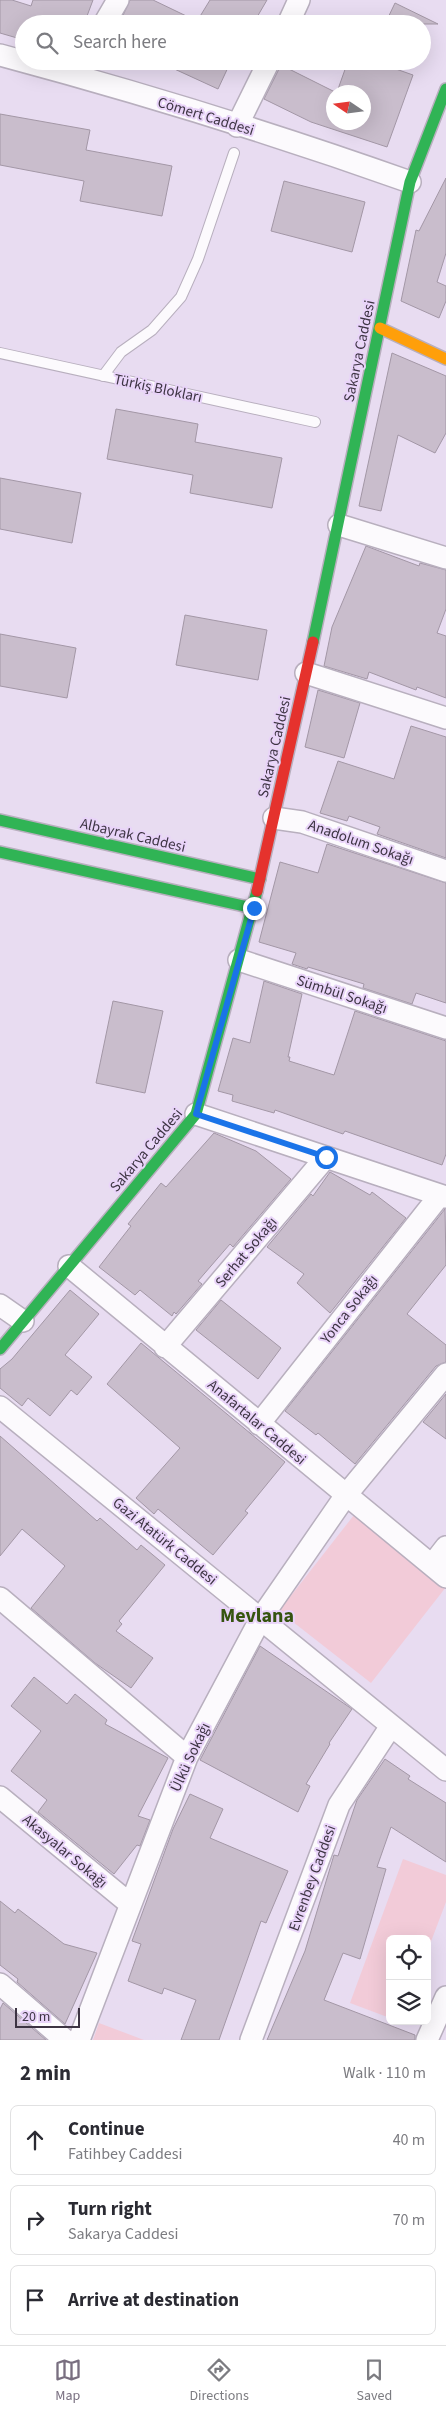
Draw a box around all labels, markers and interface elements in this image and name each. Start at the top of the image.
search box [15,15,431,70]
icon: search [33,29,61,57]
text: Search here [73,29,167,56]
north arrow [326,85,371,130]
street label: Cömert Caddesi [155,92,257,141]
street label: Sakarya Caddesi [338,298,381,404]
street label: Türkiş Blokları [112,369,204,408]
street label: Sakarya Caddesi [253,694,296,800]
street label: Albayrak Caddesi [78,813,188,858]
street label: Anadolum Sokağı [305,815,416,870]
route end [243,897,266,920]
street label: Sümbül Sokağı [294,970,390,1019]
street label: Sakarya Caddesi [105,1104,188,1197]
route start [315,1146,338,1169]
street label: Serhat Sokağı [211,1212,282,1292]
street label: Yonca Sokağı [315,1270,383,1349]
street label: Anafartalar Caddesi [203,1375,310,1470]
street label: Gazi Atatürk Caddesi [108,1493,221,1590]
district label: Mevlana [220,1602,294,1630]
street label: Ülkü Sokağı [165,1719,216,1795]
street label: Akasyalar Sokağı [18,1809,112,1893]
street label: Evrenbey Caddesi [284,1822,341,1934]
map controls [386,1935,431,2025]
button: locate [386,1935,431,1980]
button: layers [386,1980,431,2025]
scale bar [15,2005,80,2028]
text: 20 m [22,2007,50,2027]
text: 2 min [20,2058,71,2088]
text: Walk · 110 m [343,2062,426,2084]
text: Continue [68,2116,145,2143]
icon: ahead [21,2126,49,2154]
text: 40 m [393,2129,425,2151]
text: Fatihbey Caddesi [68,2143,182,2165]
text: Turn right [68,2196,152,2223]
icon: right [21,2206,49,2234]
text: 70 m [393,2209,425,2231]
text: Sakarya Caddesi [68,2223,178,2245]
icon: arrive [21,2286,49,2314]
text: Arrive at destination [68,2287,239,2314]
tab: Map [54,2356,82,2406]
tab: Directions [190,2356,249,2406]
tab: Saved [356,2356,392,2406]

